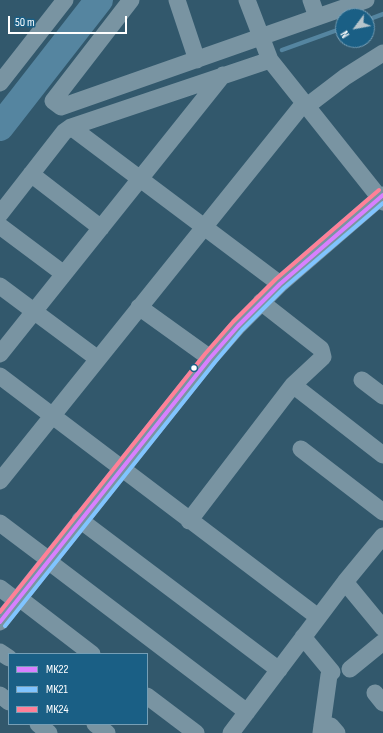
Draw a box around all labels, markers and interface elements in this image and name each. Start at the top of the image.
scale bar [10,8,129,34]
north arrow [335,8,375,48]
text: 50 m [15,15,35,30]
text: N [338,28,352,40]
unlabelled marker [189,363,199,373]
legend [8,653,148,725]
text: MK22 [46,662,69,677]
text: MK21 [46,682,68,697]
text: MK24 [46,702,68,717]

